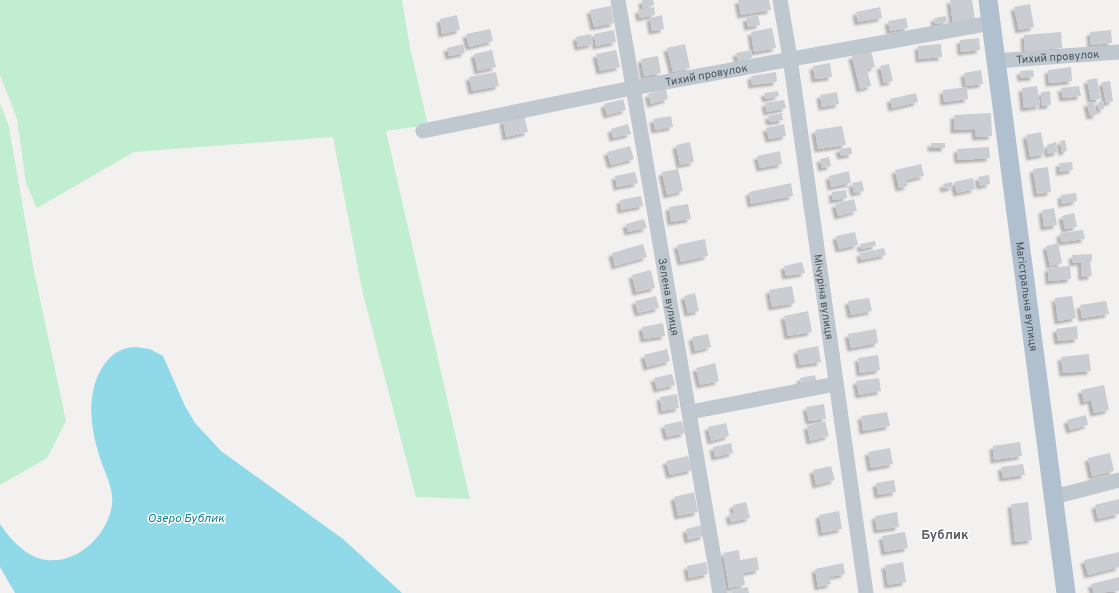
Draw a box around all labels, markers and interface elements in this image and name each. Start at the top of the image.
street label: Тихий провулок [1016,47,1100,67]
street label: Тихий провулок [664,61,749,90]
street label: Магістральна вулиця [1012,241,1040,352]
street label: Мічуріна вулиця [810,253,836,340]
street label: Зелена вулиця [654,257,682,337]
water label: Озеро Бублик [147,511,225,527]
district label: Бублик [921,528,969,544]

